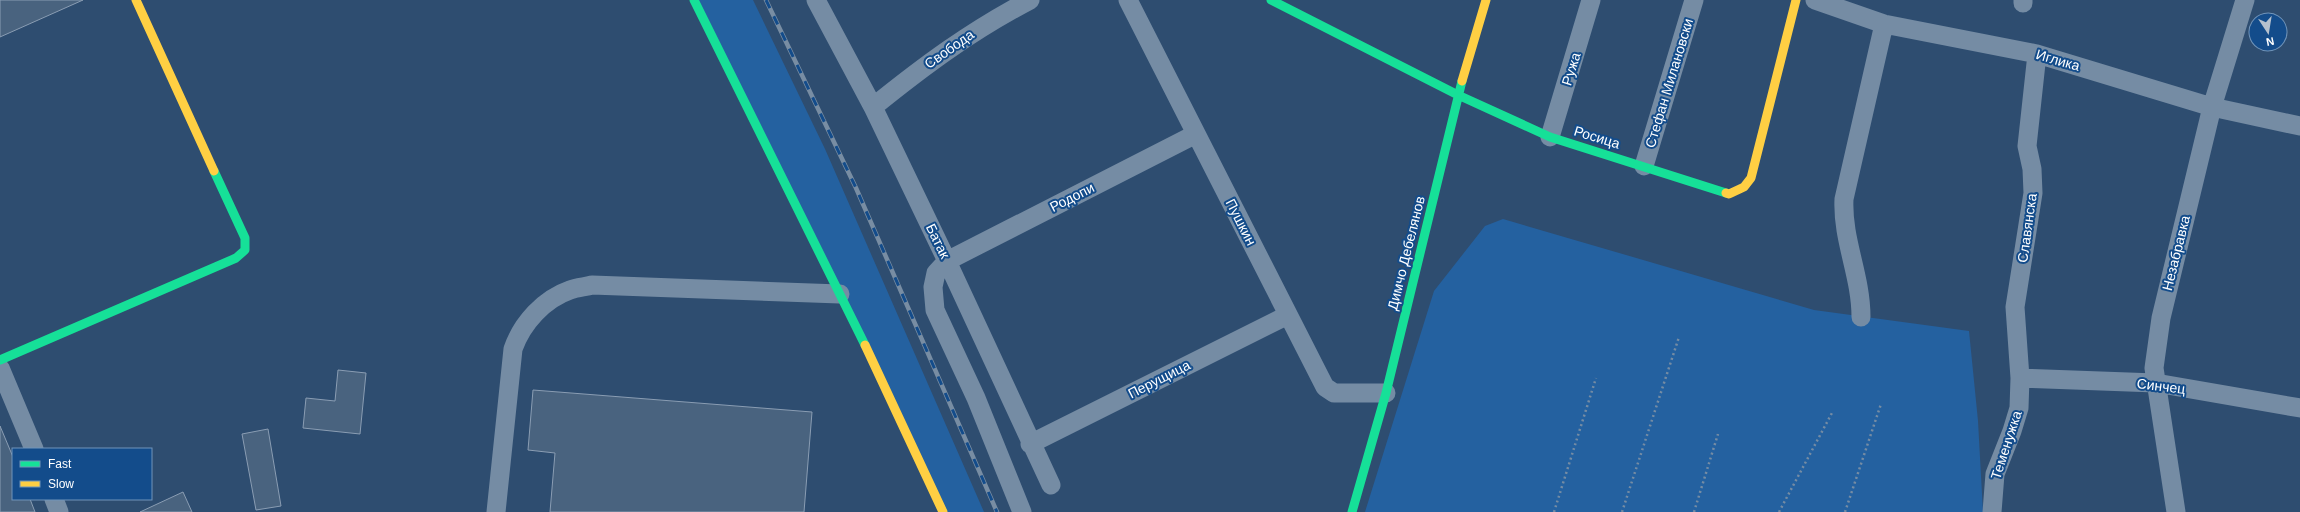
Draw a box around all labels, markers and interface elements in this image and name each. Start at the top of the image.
north arrow [2248,12,2288,52]
street label: Стефан Милановски [1642,16,1696,150]
street label: Свобода [921,26,977,72]
text: N [2265,35,2275,48]
street label: Иглика [2034,46,2082,74]
street label: Ружа [1558,50,1584,87]
street label: Росица [1572,122,1622,152]
street label: Родопи [1047,179,1097,215]
street label: Славянска [2014,192,2040,264]
street label: Димчо Дебелянов [1384,194,1428,312]
street label: Пушкин [1223,196,1259,248]
street label: Незабравка [2159,213,2193,292]
street label: Батак [923,221,954,262]
street label: Перущица [1125,356,1193,401]
street label: Синчец [2136,375,2186,397]
street label: Теменужка [1987,408,2025,481]
legend [12,448,152,500]
text: Fast [48,457,72,471]
text: Slow [48,477,74,491]

